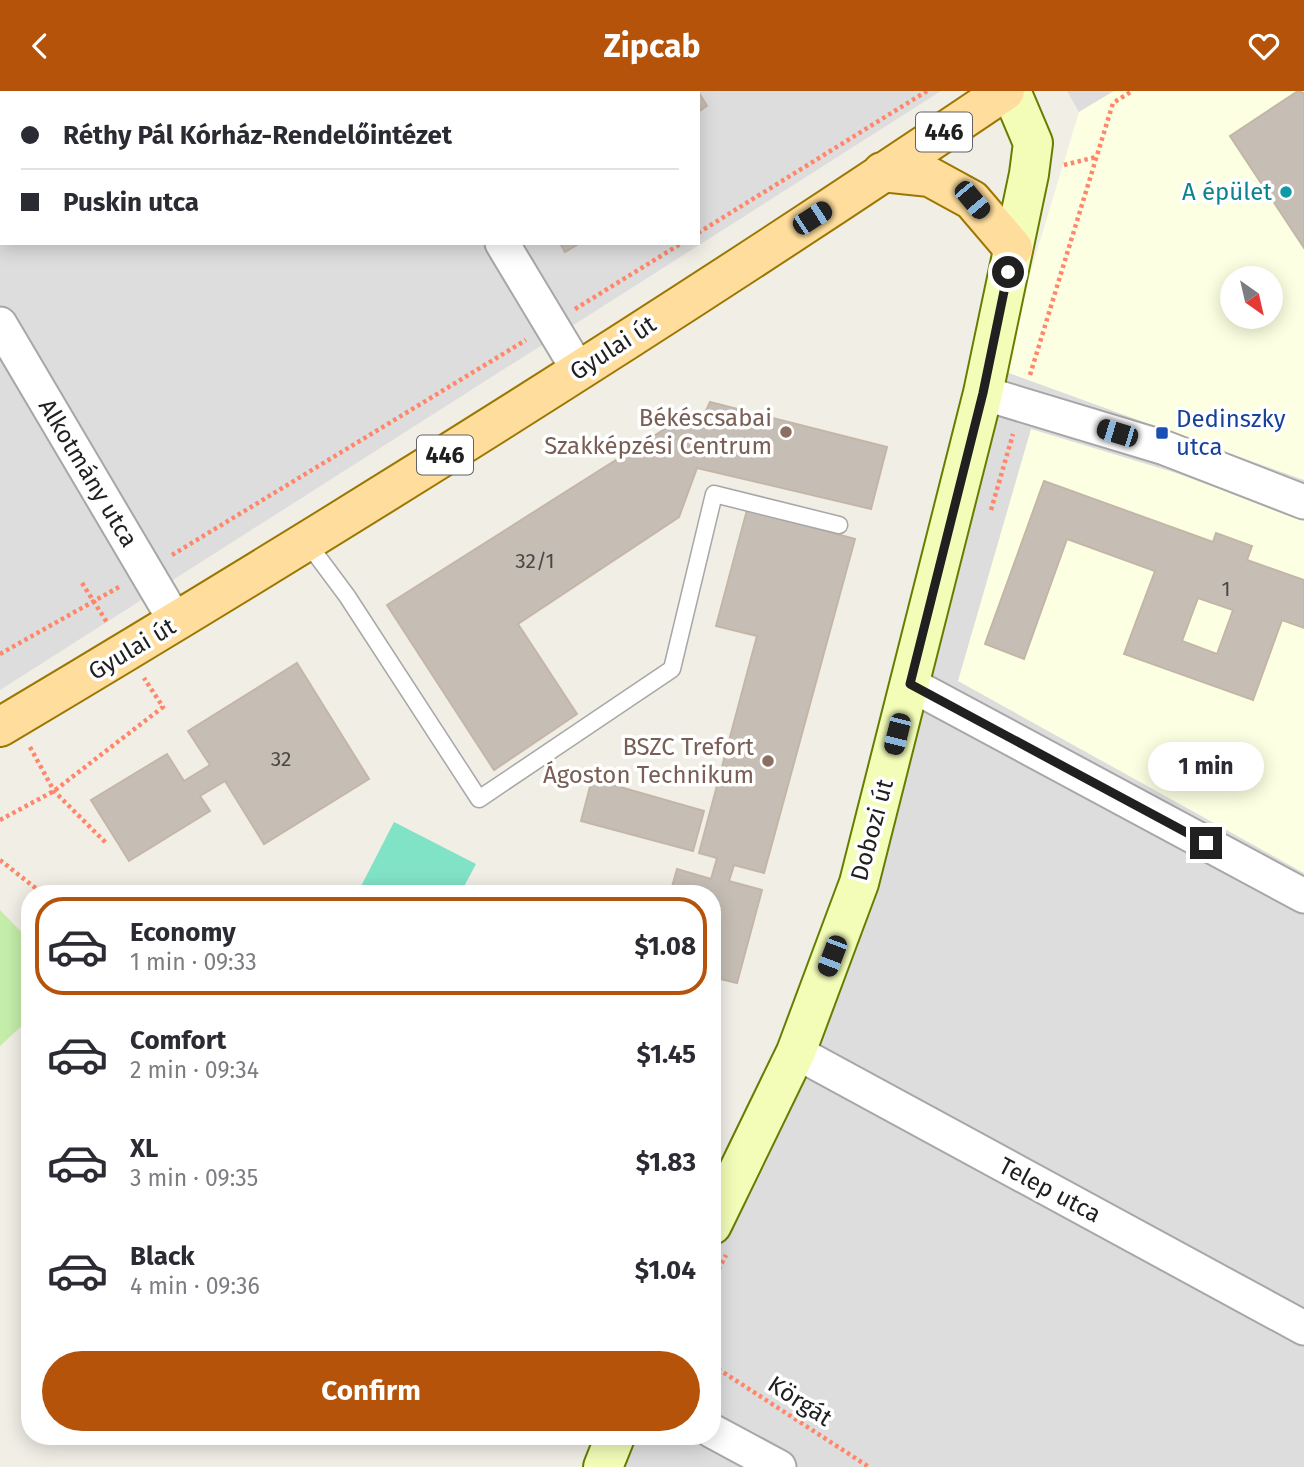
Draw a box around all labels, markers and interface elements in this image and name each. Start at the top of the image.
icon: back [21,27,59,65]
text: Zipcab [603,27,701,65]
icon: heart [1245,27,1283,65]
road number: 446 [916,113,972,151]
text: Réthy Pál Kórház-Rendelőintézet [63,120,452,151]
car [951,177,994,223]
place label: A épület [1182,178,1272,206]
marker: A épület [1278,184,1294,200]
text: Puskin utca [63,187,199,218]
car [789,198,836,238]
route start [992,256,1024,288]
north arrow [1220,266,1283,329]
map controls [1220,266,1283,329]
street label: Gyulai út [565,310,661,386]
street label: Alkotmány utca [33,394,143,552]
place label: Békéscsabai Szakképzési Centrum [544,404,772,460]
place label: Dedinszky utca [1176,405,1286,461]
car [1094,417,1141,449]
marker: Békéscsabai Szakképzési Centrum [778,424,794,440]
marker: Dedinszky utca [1154,425,1170,441]
road number: 446 [417,435,473,475]
house number: 32/1 [515,548,555,574]
house number: 1 [1221,576,1231,602]
street label: Gyulai út [83,612,181,686]
car [882,711,913,757]
place label: BSZC Trefort Ágoston Technikum [543,733,754,789]
callout: 1 min [1148,741,1264,791]
house number: 32 [271,746,291,772]
text: 1 min [1178,752,1234,780]
marker: BSZC Trefort Ágoston Technikum [760,753,776,769]
street label: Dobozi út [845,776,899,884]
route end [1190,827,1222,859]
icon: car [46,915,109,978]
text: Economy [130,917,236,948]
text: $1.08 [634,931,696,962]
car [815,933,850,979]
text: 1 min · 09:33 [130,948,257,976]
icon: car [46,1023,109,1086]
text: Comfort [130,1025,226,1056]
text: $1.45 [637,1039,696,1070]
text: 2 min · 09:34 [130,1056,259,1084]
icon: car [46,1131,109,1194]
text: XL [130,1133,158,1164]
text: $1.83 [636,1147,696,1178]
street label: Telep utca [994,1152,1106,1228]
text: 3 min · 09:35 [130,1164,258,1192]
icon: car [46,1239,109,1302]
text: Black [130,1241,195,1272]
text: $1.04 [635,1255,696,1286]
text: 4 min · 09:36 [130,1272,260,1300]
button: Confirm [42,1351,700,1431]
street label: Körgát [763,1370,837,1432]

